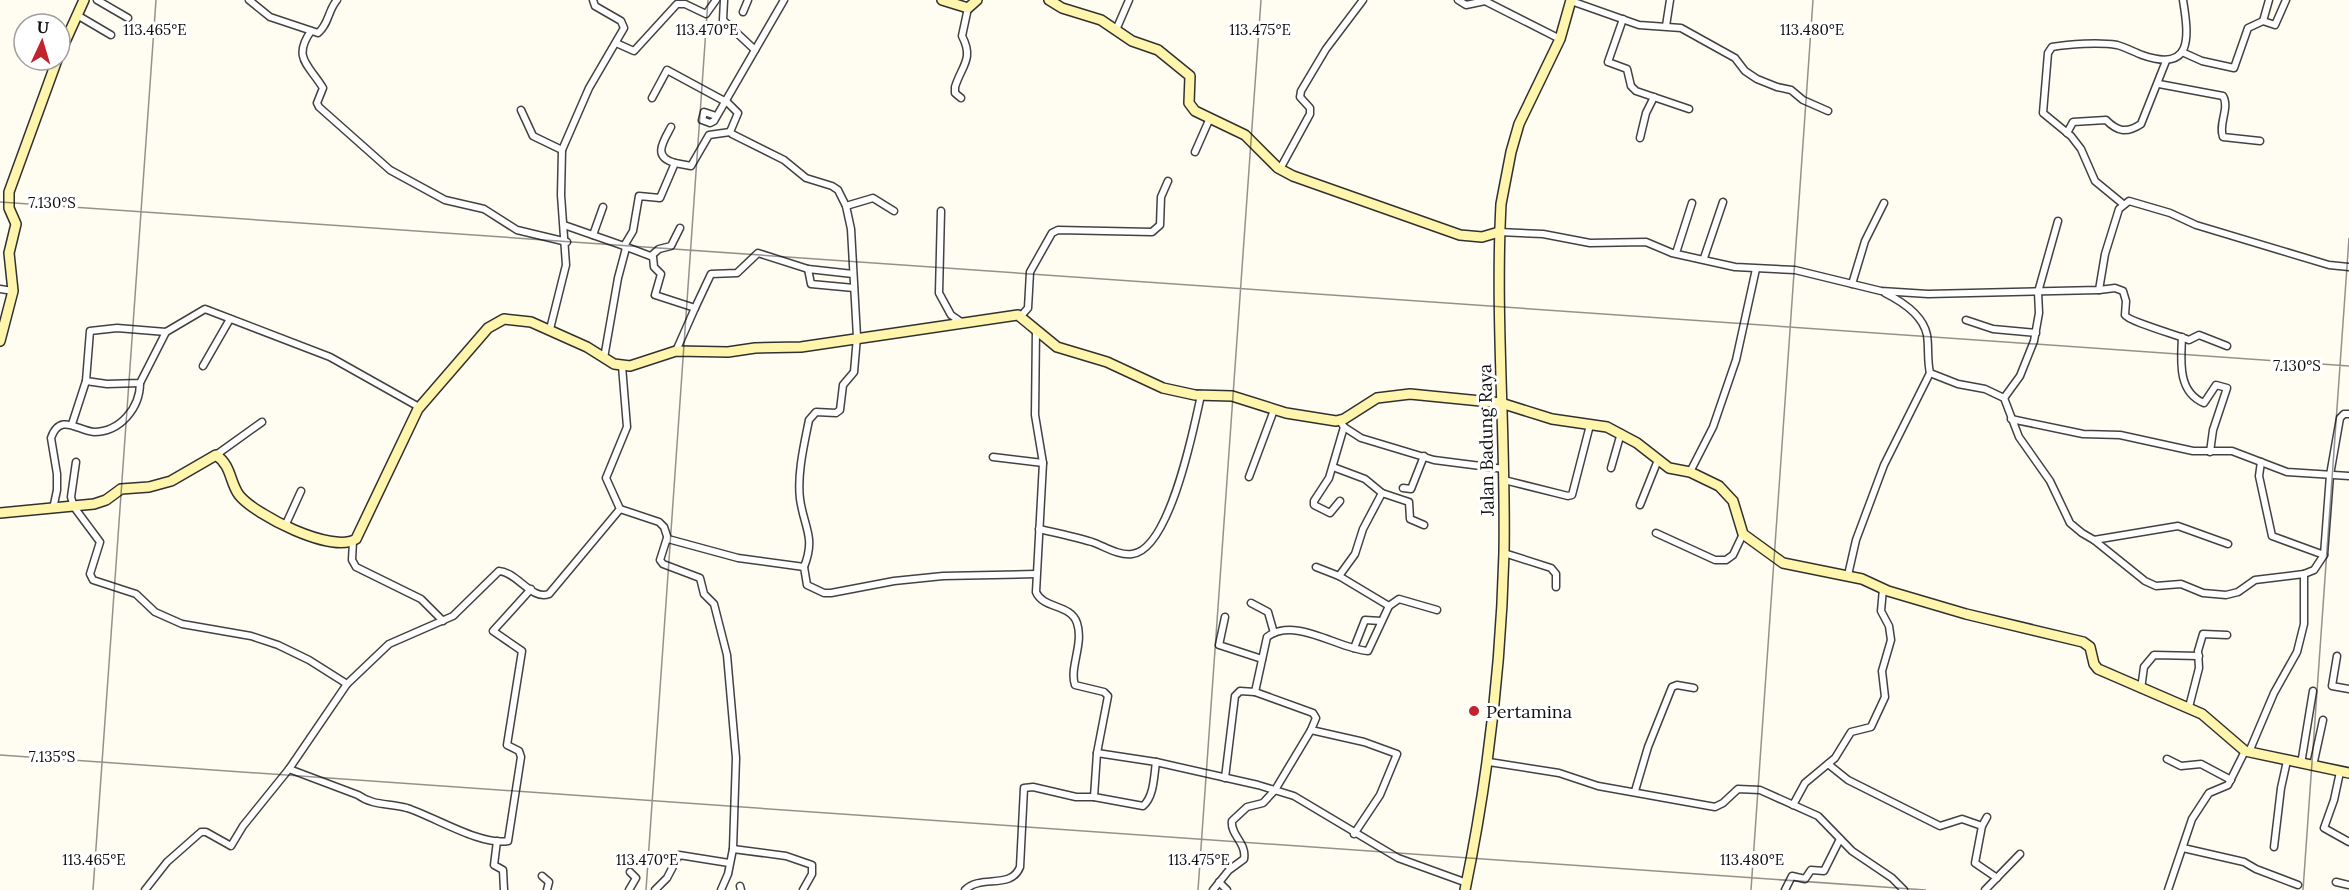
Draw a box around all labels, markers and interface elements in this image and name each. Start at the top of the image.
north arrow [12,12,72,72]
text: U [36,17,50,37]
text: 113.465°E [123,20,187,39]
text: 113.470°E [676,20,738,39]
text: 113.475°E [1229,20,1291,39]
text: 113.480°E [1780,20,1844,39]
text: 7.130°S [28,193,76,212]
text: 7.130°S [2273,356,2321,375]
street label: Jalan Badung Raya [1473,364,1499,517]
place label: Pertamina [1486,700,1572,723]
marker: Pertamina [1467,704,1481,718]
text: 7.135°S [29,747,75,766]
text: 113.465°E [62,850,126,869]
text: 113.470°E [616,850,678,869]
text: 113.475°E [1168,850,1230,869]
text: 113.480°E [1720,850,1784,869]

